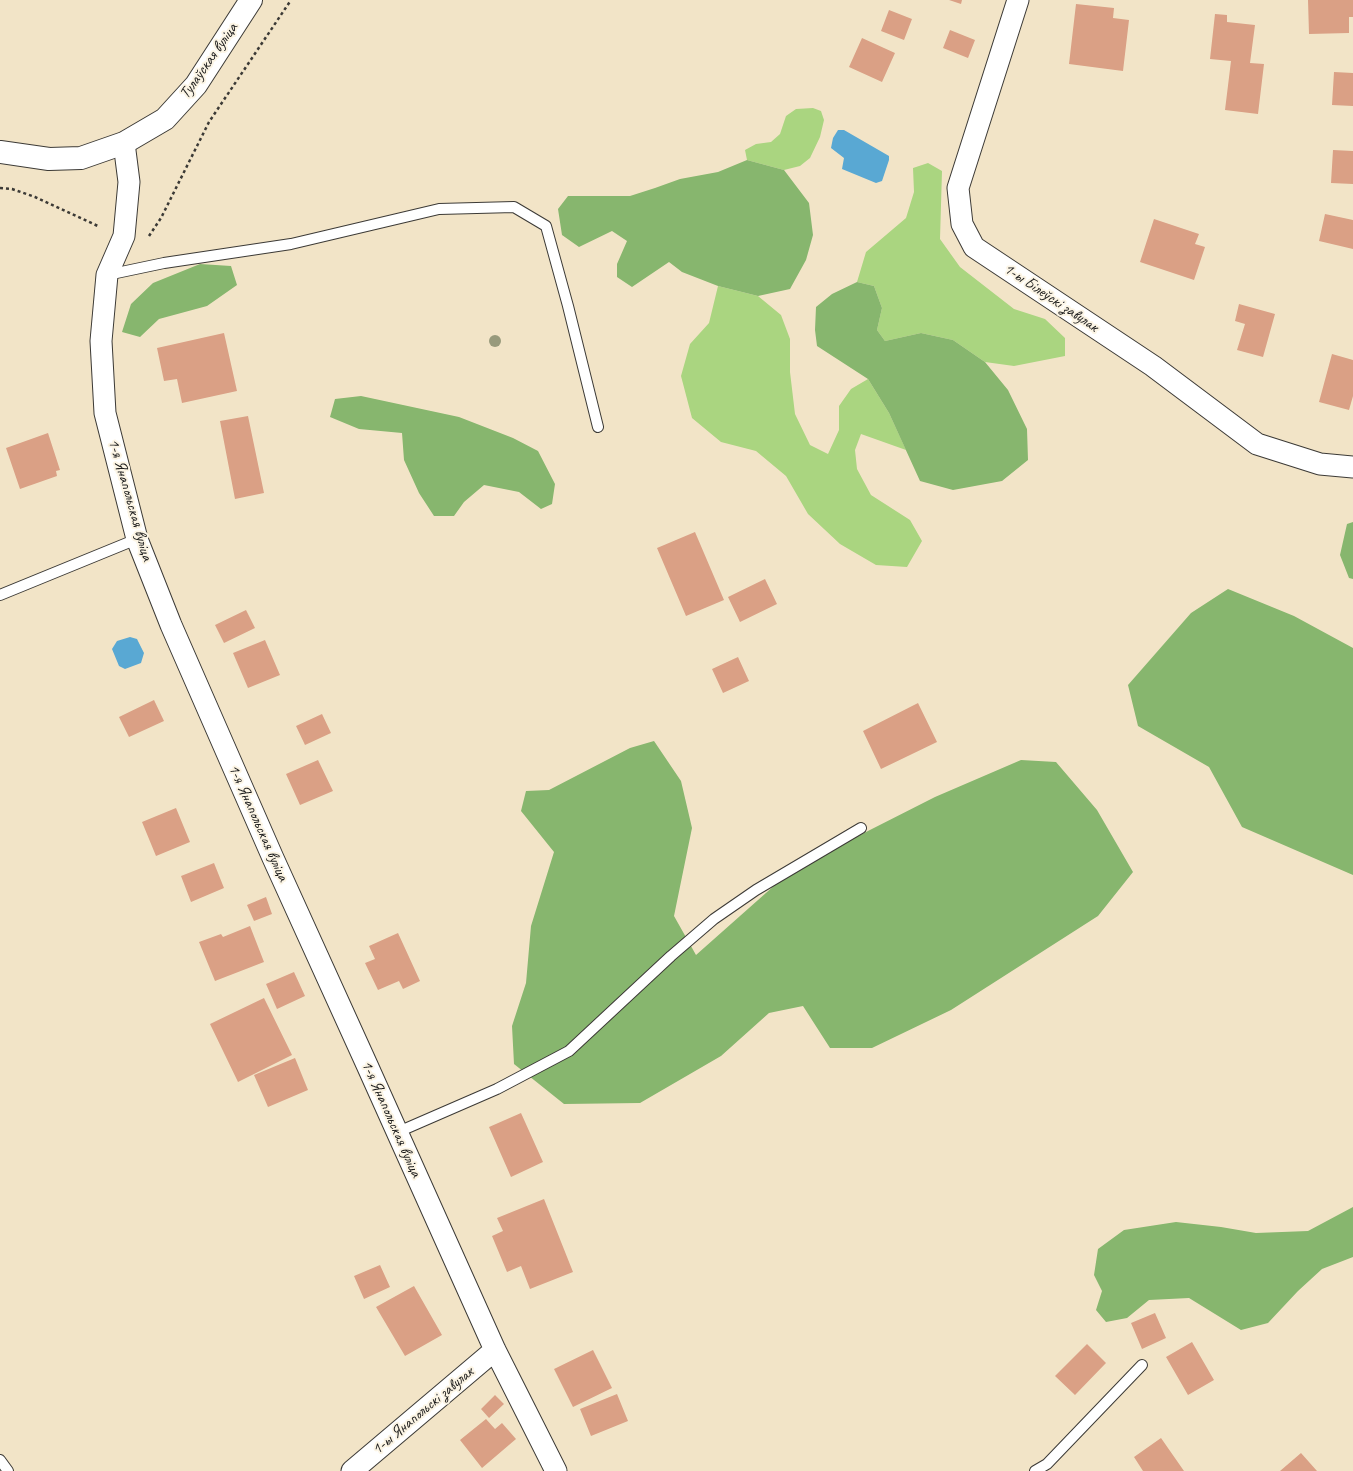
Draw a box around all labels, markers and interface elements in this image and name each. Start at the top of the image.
street label: Тулаўская вуліца [176,19,242,103]
street label: 1-ы Білеўскі завулак [1000,259,1102,337]
street label: 1-я Янапольская вуліца [103,437,157,563]
street label: 1-я Янапольская вуліца [224,762,292,884]
street label: 1-я Янапольская вуліца [357,1058,425,1180]
street label: 1-ы Янапольскі завулак [368,1363,478,1459]

